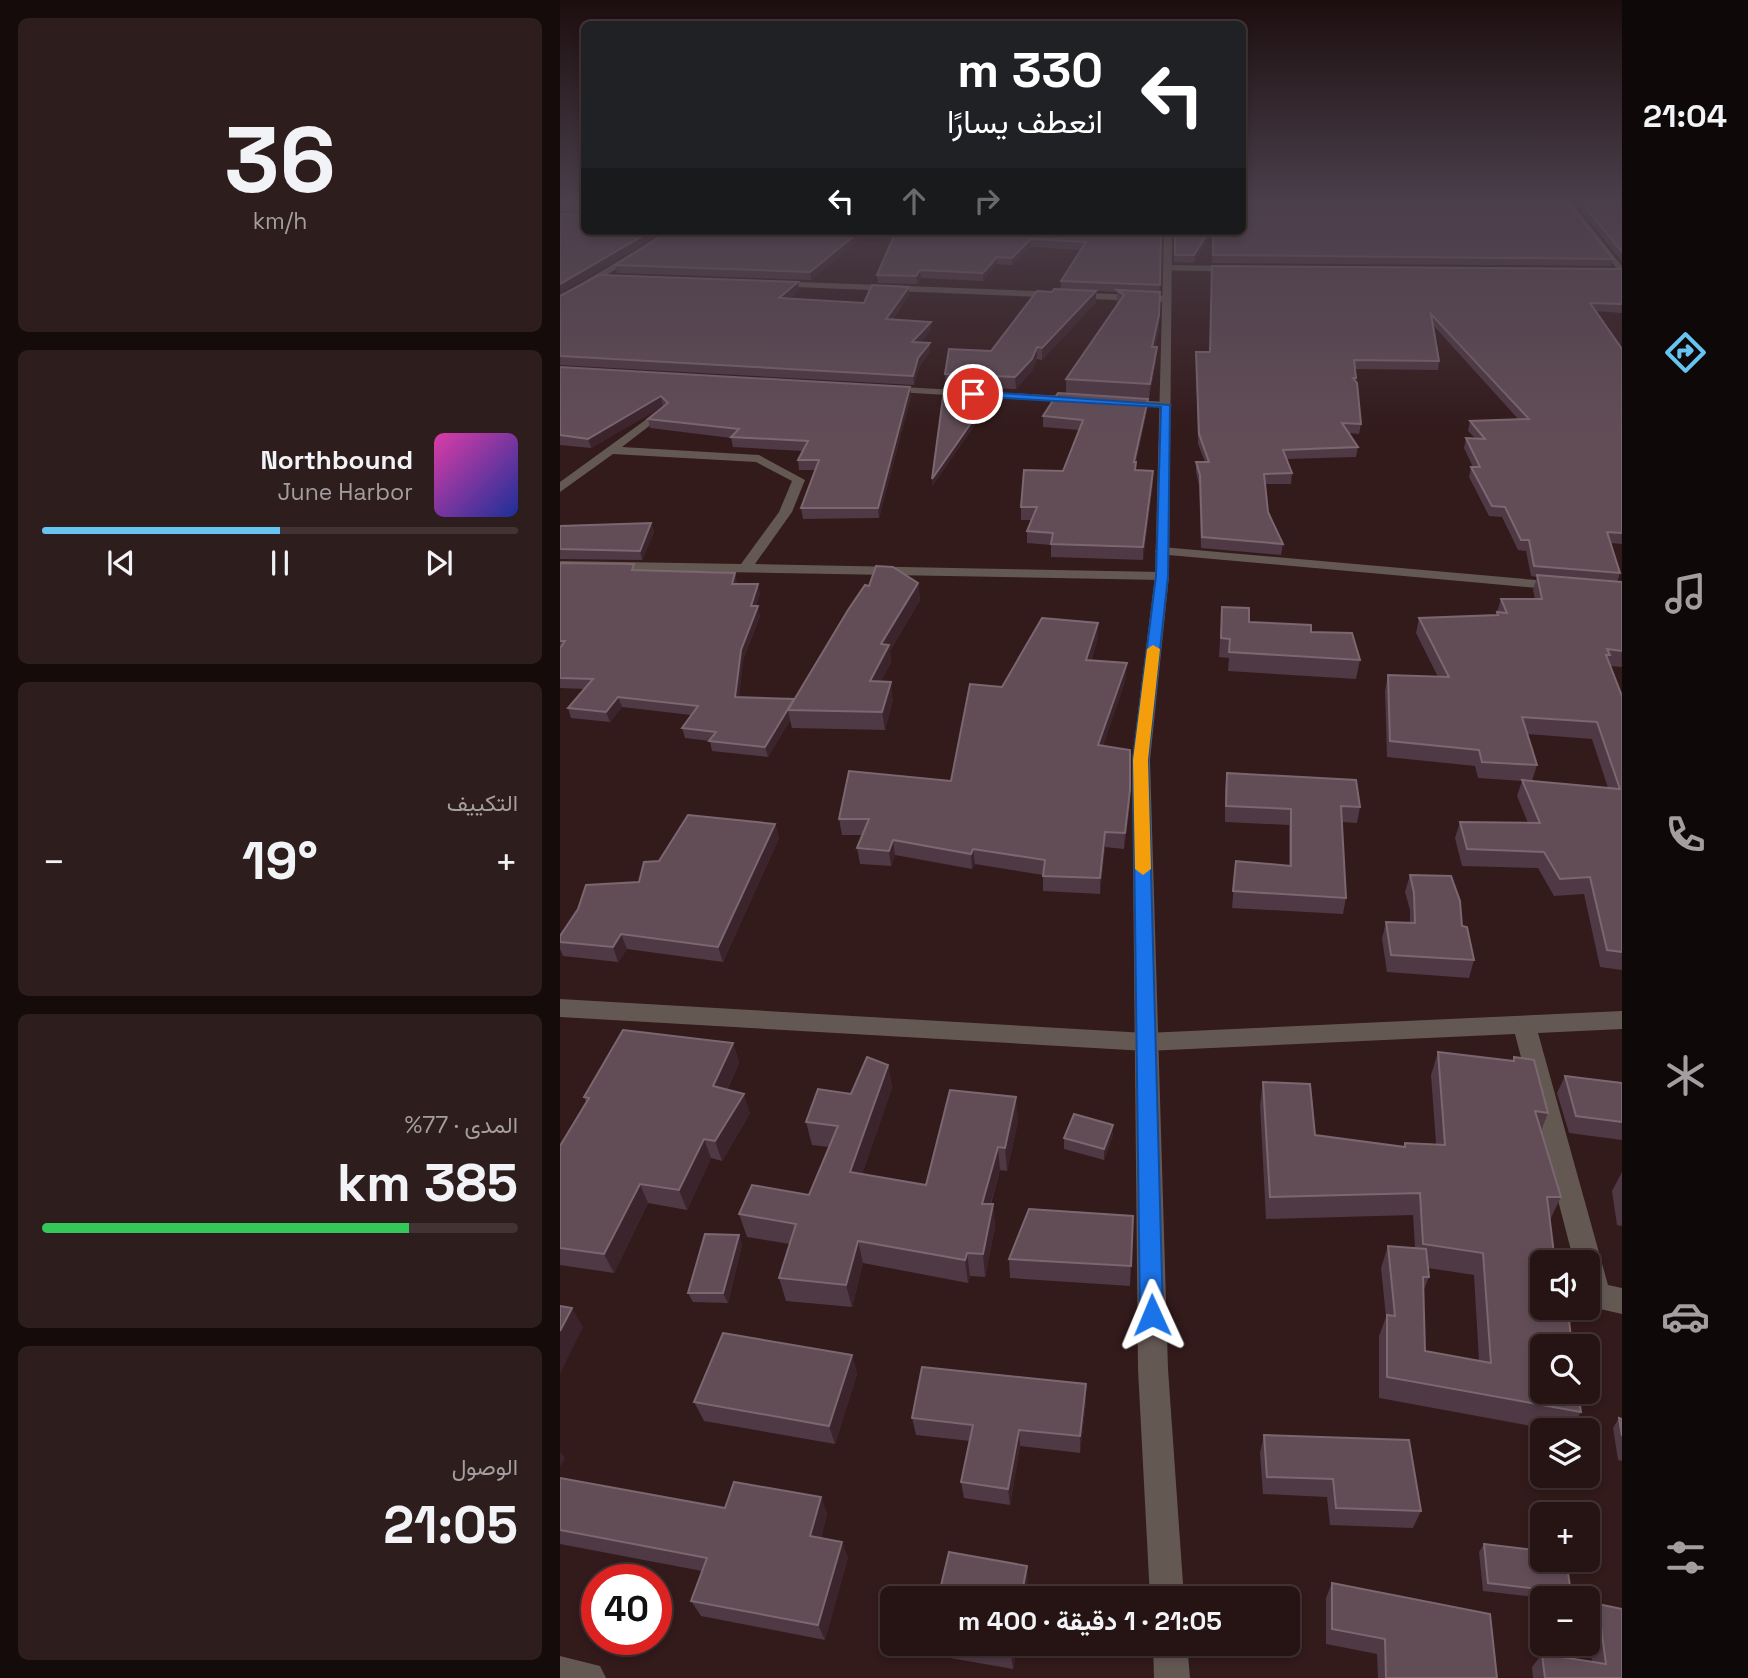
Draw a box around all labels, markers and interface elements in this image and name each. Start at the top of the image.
text: 330 m [957,39,1103,101]
icon: left [1127,49,1218,140]
text: 21:04 [1643,96,1727,136]
text: 36 [224,102,336,219]
text: انعطف يسارًا [947,102,1103,142]
icon: left [822,182,860,220]
icon: ahead [895,182,933,220]
icon: right [968,182,1006,220]
text: km/h [253,206,307,236]
icon: directions [1661,328,1710,377]
pin [943,364,1003,424]
icon: arrive [954,375,992,413]
text: Northbound [260,443,413,477]
text: June Harbor [278,477,413,507]
icon: previous [102,544,140,582]
icon: pause [261,544,299,582]
icon: next [420,544,458,582]
icon: music [1661,569,1710,618]
text: التكييف [447,788,518,818]
icon: phone [1661,810,1710,859]
text: 19° [242,828,318,894]
text: − [42,838,66,886]
text: + [494,838,518,886]
icon: climate [1661,1051,1710,1100]
text: المدى · 77% [405,1110,518,1140]
text: 385 km [337,1150,518,1216]
map controls [1530,1250,1600,1656]
button: sound [1530,1250,1600,1320]
position arrow [1115,1278,1189,1352]
icon: car [1661,1292,1710,1341]
button: search [1530,1334,1600,1404]
button: layers [1530,1418,1600,1488]
text: الوصول [452,1452,518,1482]
text: 21:05 [383,1492,518,1558]
button: + [1530,1502,1600,1572]
icon: filters [1661,1533,1710,1582]
speed limit sign: 40 [581,1564,672,1655]
button: − [1530,1586,1600,1656]
text: 21:05 · 1 دقيقة · 400 m [958,1604,1222,1638]

